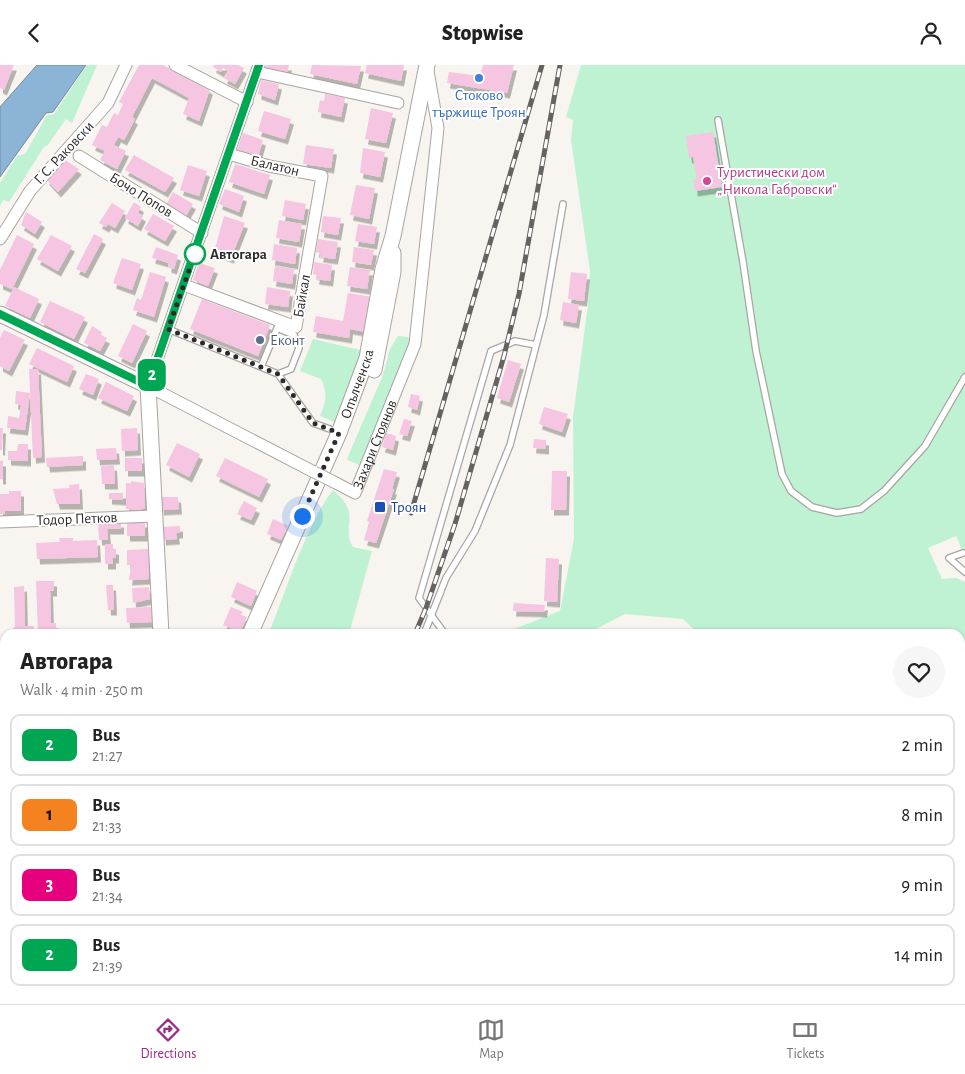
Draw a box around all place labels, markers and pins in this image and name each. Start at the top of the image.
marker: Стоково тържище Троян [473,72,485,84]
place label: Стоково тържище Троян [431,88,526,120]
place label: Туристически дом „Никола Габровски“ [717,165,837,197]
marker: Туристически дом „Никола Габровски“ [701,175,713,187]
marker: Автогара [184,243,206,265]
place label: Автогара [210,247,267,262]
place label: Еконт [270,333,305,348]
marker: Еконт [254,334,266,346]
marker: Троян [373,500,387,514]
place label: Троян [391,500,426,515]

